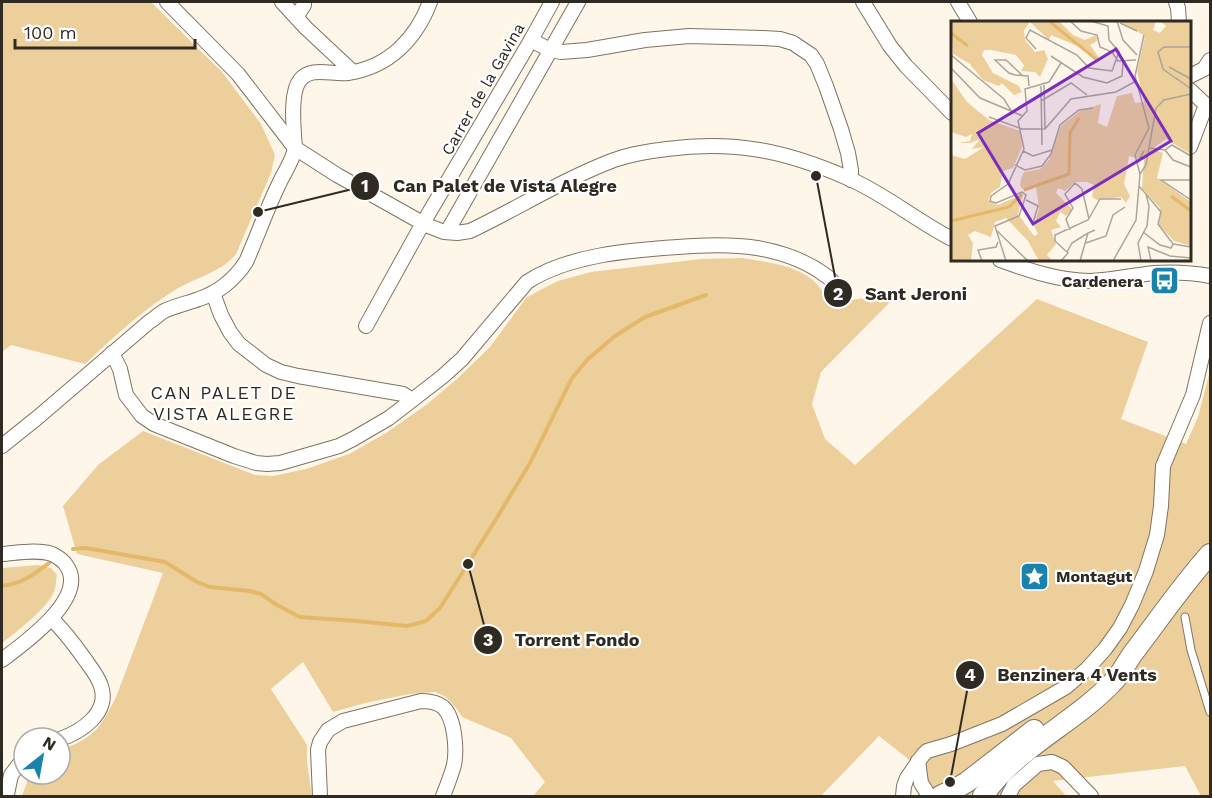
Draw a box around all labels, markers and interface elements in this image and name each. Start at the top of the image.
scale bar [15,12,195,50]
street label: Carrer de la Gavina [437,20,529,158]
inset map [951,21,1191,261]
text: 100 m [24,22,77,43]
callout: Can Palet de Vista Alegre [350,168,629,204]
text: 1 [361,175,369,196]
text: Can Palet de Vista Alegre [393,175,617,196]
bus stop icon: Cardenera [1148,265,1180,297]
place label: Cardenera [1062,272,1144,291]
callout: Sant Jeroni [823,275,979,311]
text: 2 [833,283,843,304]
text: Sant Jeroni [865,283,967,304]
district label: CAN PALET DE VISTA ALEGRE [151,382,297,424]
place icon: Montagut [1019,560,1051,592]
place label: Montagut [1056,567,1132,586]
callout: Torrent Fondo [473,622,652,658]
text: 3 [483,629,493,650]
text: Torrent Fondo [515,629,640,650]
callout: Benzinera 4 Vents [955,657,1170,693]
text: 4 [964,664,976,685]
text: Benzinera 4 Vents [997,664,1157,685]
north arrow [12,726,72,786]
text: N [39,732,59,755]

